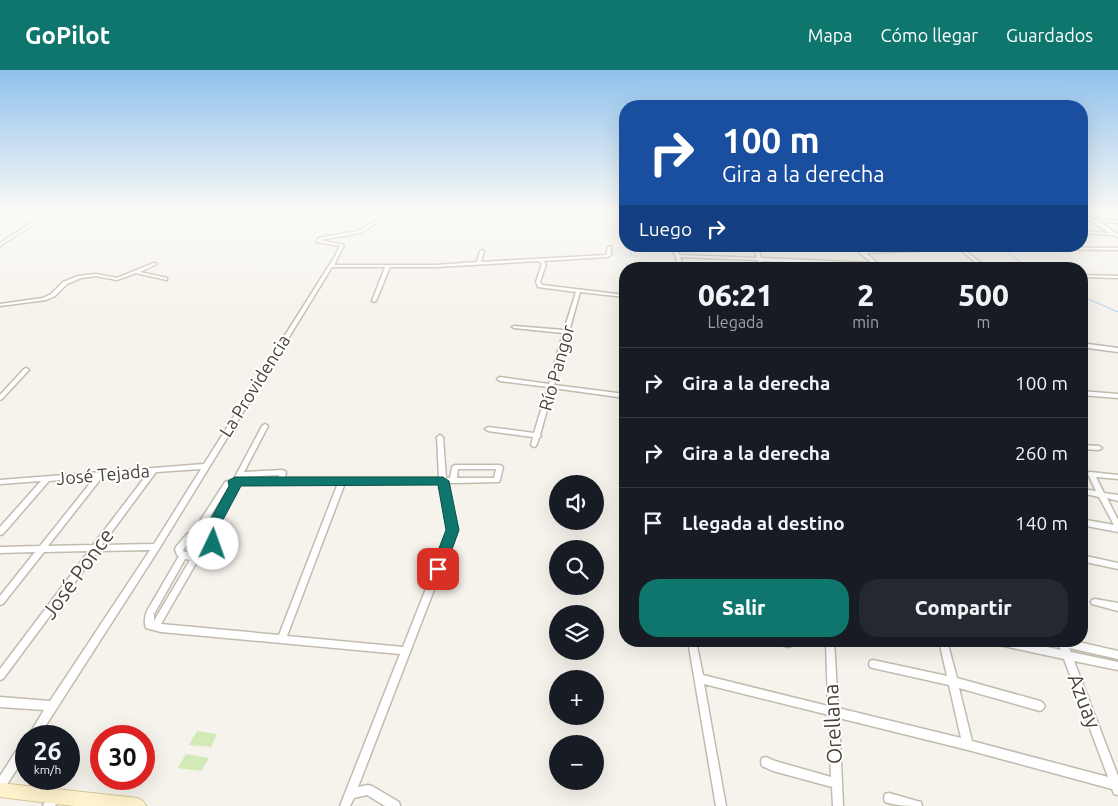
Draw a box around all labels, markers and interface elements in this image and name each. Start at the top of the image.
text: GoPilot [25,22,110,49]
text: Mapa [808,25,853,45]
text: Cómo llegar [881,25,978,45]
text: Guardados [1006,25,1093,45]
icon: right [639,120,704,185]
text: 100 m [722,120,820,160]
text: Gira a la derecha [722,161,885,186]
icon: right [702,215,730,243]
text: Luego [639,218,692,240]
text: 06:21 [698,278,773,312]
text: 2 [857,278,874,312]
text: 500 [958,278,1009,312]
text: Llegada [708,313,764,331]
text: min [852,313,879,331]
text: m [977,313,990,331]
street label: Río Pangor [534,322,578,413]
street label: La Providencia [215,331,294,440]
icon: right [639,369,667,397]
text: Gira a la derecha [682,372,830,394]
text: 100 m [1015,372,1068,394]
icon: right [639,439,667,467]
text: Gira a la derecha [682,442,830,464]
text: 260 m [1015,442,1068,464]
street label: José Tejada [55,460,150,488]
map controls [549,475,604,790]
button: sound [549,475,604,530]
icon: arrive [639,509,667,537]
text: Llegada al destino [682,512,845,534]
text: 140 m [1015,512,1068,534]
position arrow [186,517,238,569]
street label: José Ponce [36,523,118,623]
button: search [549,540,604,595]
pin [417,548,459,590]
icon: arrive [424,555,452,583]
button: Salir [639,579,849,637]
button: Compartir [859,579,1068,637]
button: layers [549,605,604,660]
button: + [549,670,604,725]
street label: Azuay [1064,670,1106,731]
street label: Orellana [818,683,846,765]
speed limit sign: 30 [90,725,155,790]
button: − [549,735,604,790]
text: 26 [33,737,62,765]
text: km/h [34,763,61,776]

